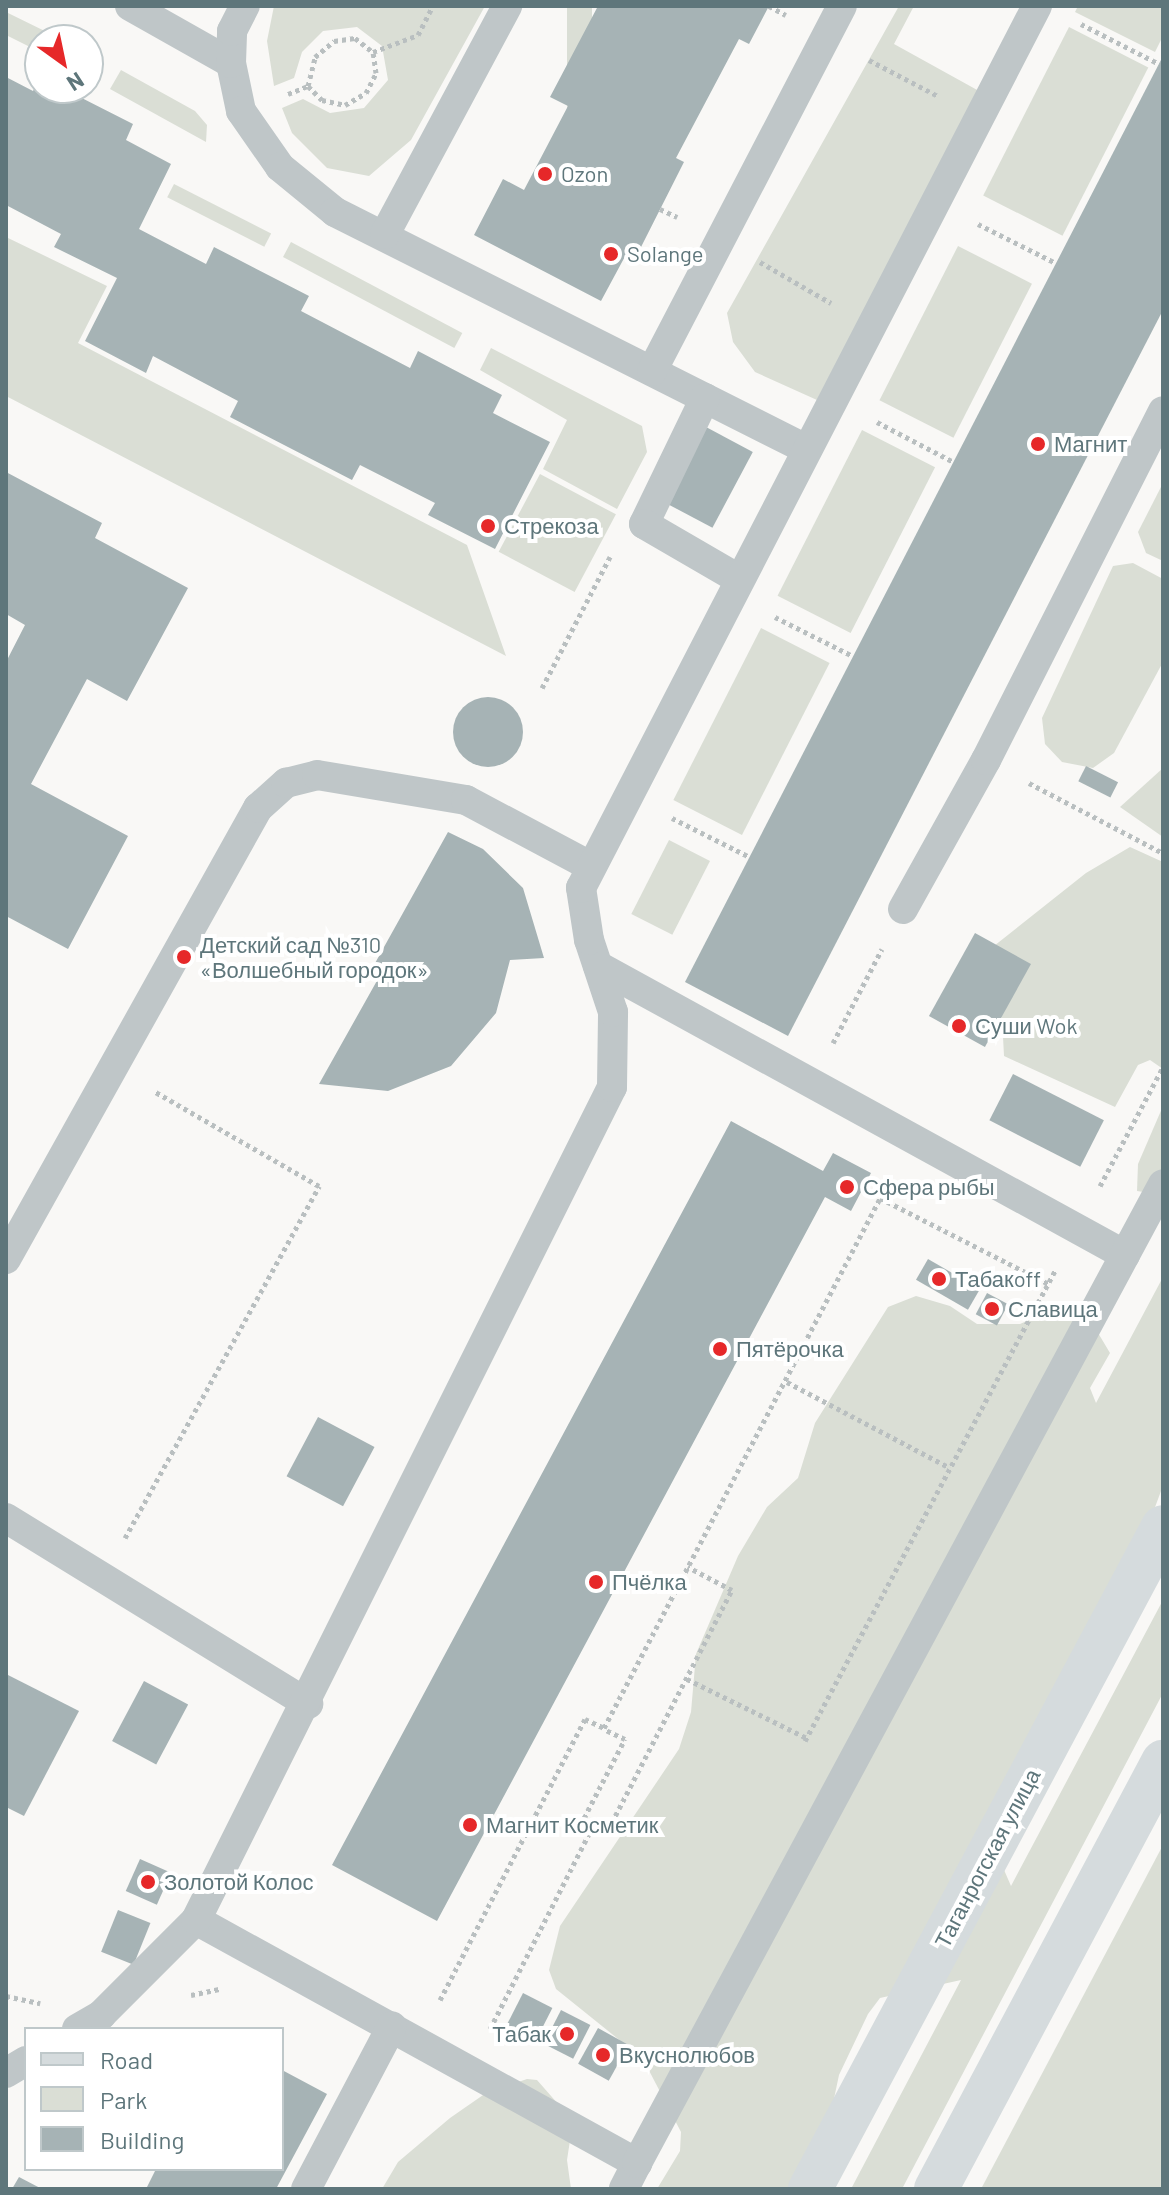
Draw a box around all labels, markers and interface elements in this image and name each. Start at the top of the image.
north arrow [24,24,104,104]
text: N [63,68,89,97]
place label: Ozon [561,161,608,187]
marker: Ozon [536,165,554,183]
place label: Solange [627,241,703,267]
marker: Solange [602,245,620,263]
place label: Магнит [1054,431,1127,457]
marker: Магнит [1029,435,1047,453]
place label: Стрекоза [504,513,599,539]
marker: Стрекоза [479,517,497,535]
place label: Детский сад №310 «Волшебный городок» [200,931,428,982]
marker: Детский сад №310 «Волшебный городок» [175,948,193,966]
place label: Суши Wok [975,1013,1077,1039]
marker: Суши Wok [950,1017,968,1035]
place label: Сфера рыбы [863,1174,995,1200]
marker: Сфера рыбы [838,1178,856,1196]
place label: Табакoff [955,1266,1041,1292]
marker: Табакoff [930,1270,948,1288]
place label: Славица [1008,1296,1098,1322]
marker: Славица [983,1300,1001,1318]
place label: Пятёрочка [736,1336,844,1362]
marker: Пятёрочка [711,1340,729,1358]
place label: Пчёлка [612,1569,687,1595]
marker: Пчёлка [587,1573,605,1591]
street label: Таганрогская улица [929,1764,1045,1952]
place label: Магнит Косметик [486,1812,658,1838]
marker: Магнит Косметик [461,1816,479,1834]
place label: Золотой Колос [164,1869,314,1895]
marker: Золотой Колос [139,1873,157,1891]
place label: Табак [492,2021,551,2047]
marker: Табак [558,2025,576,2043]
legend [24,2027,284,2171]
place label: Вкуснолюбов [619,2042,755,2068]
text: Road [100,2045,153,2074]
marker: Вкуснолюбов [594,2046,612,2064]
text: Park [100,2085,147,2114]
text: Building [100,2125,184,2154]

